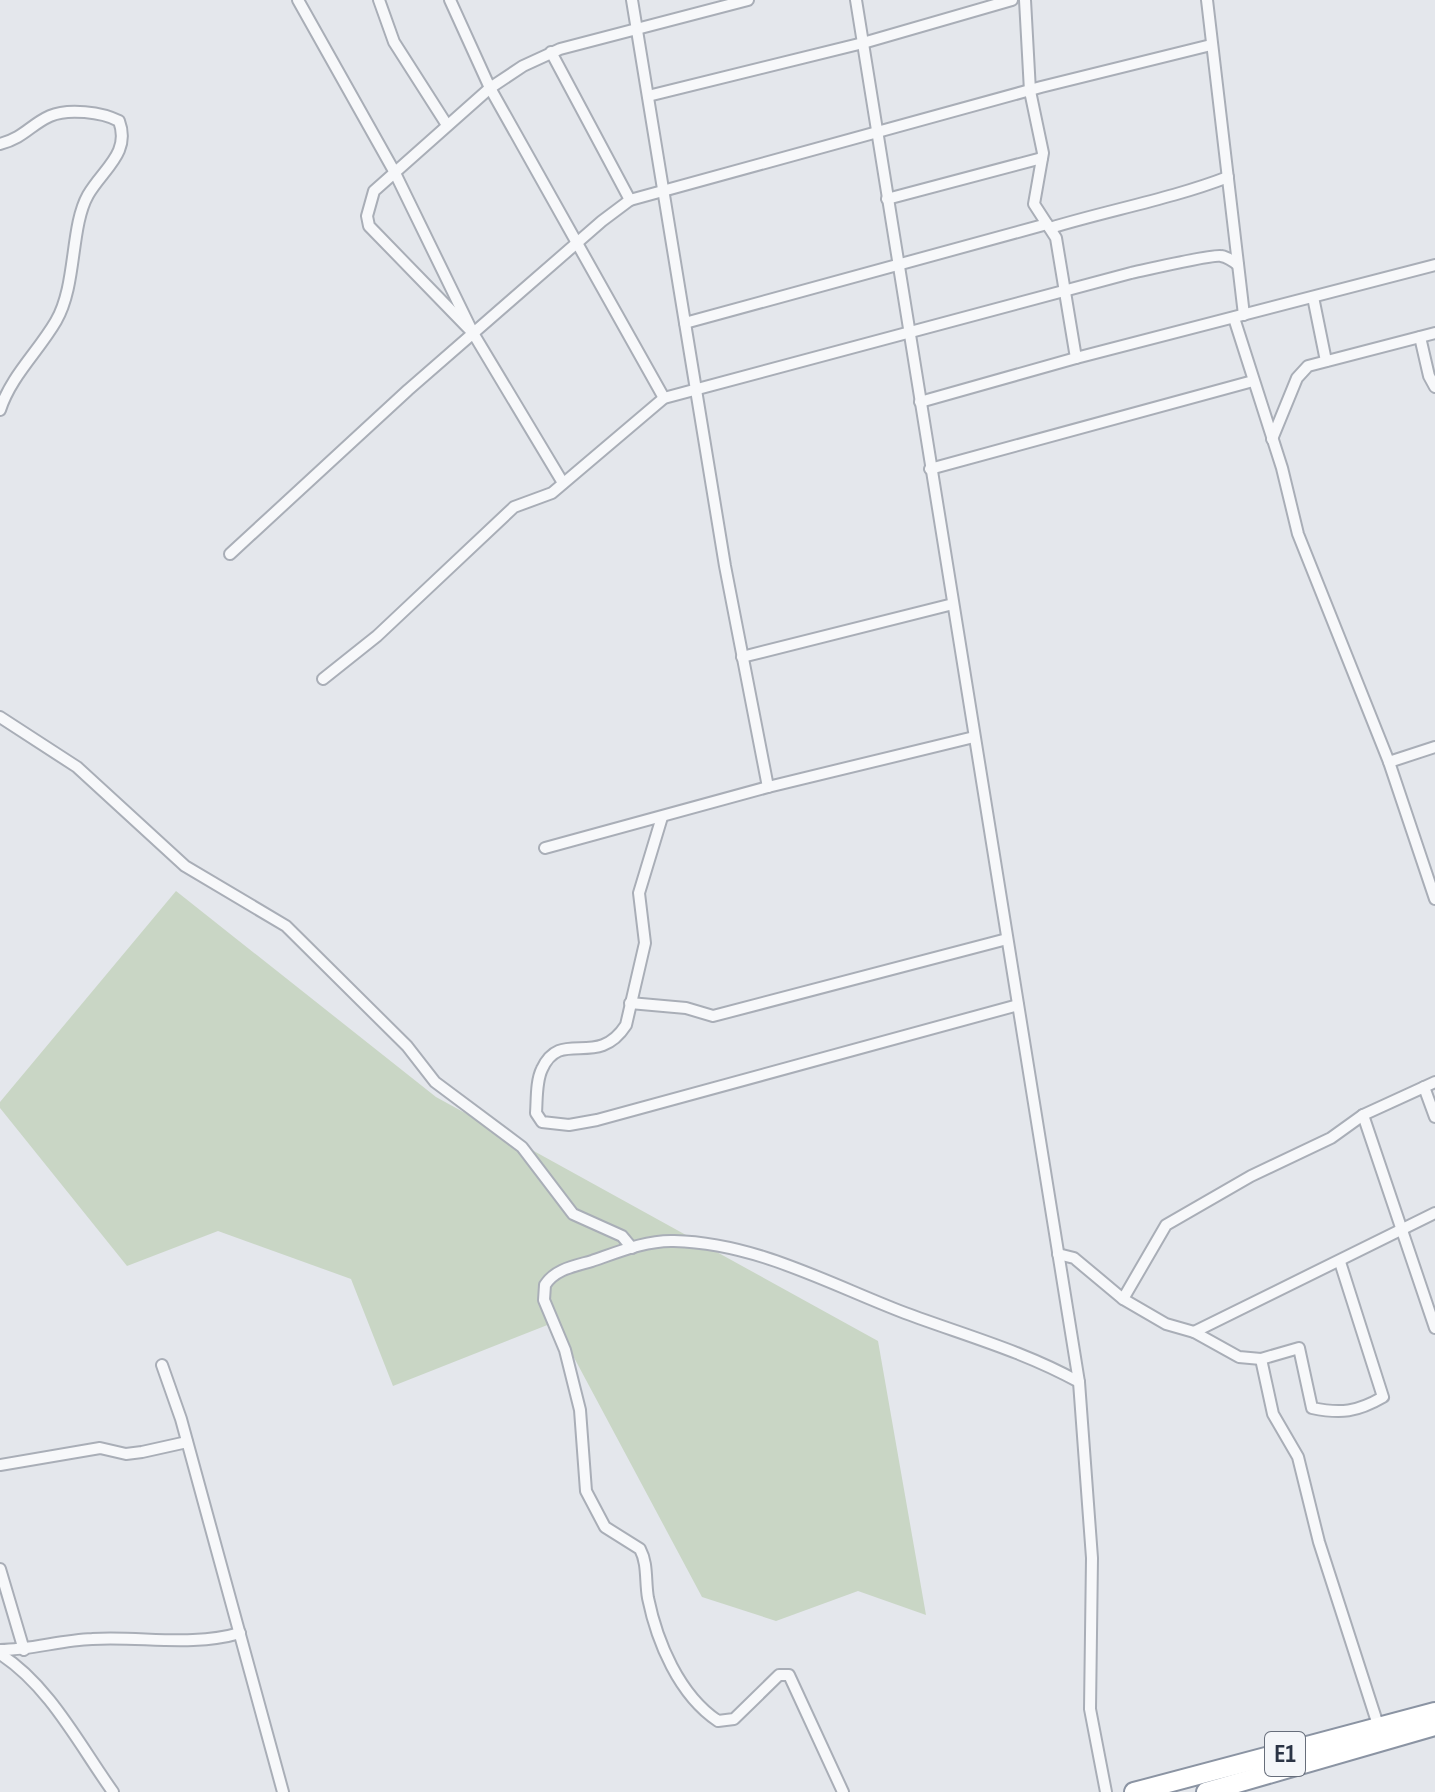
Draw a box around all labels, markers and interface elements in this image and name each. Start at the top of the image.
road number: E1 [1265,1732,1305,1776]

